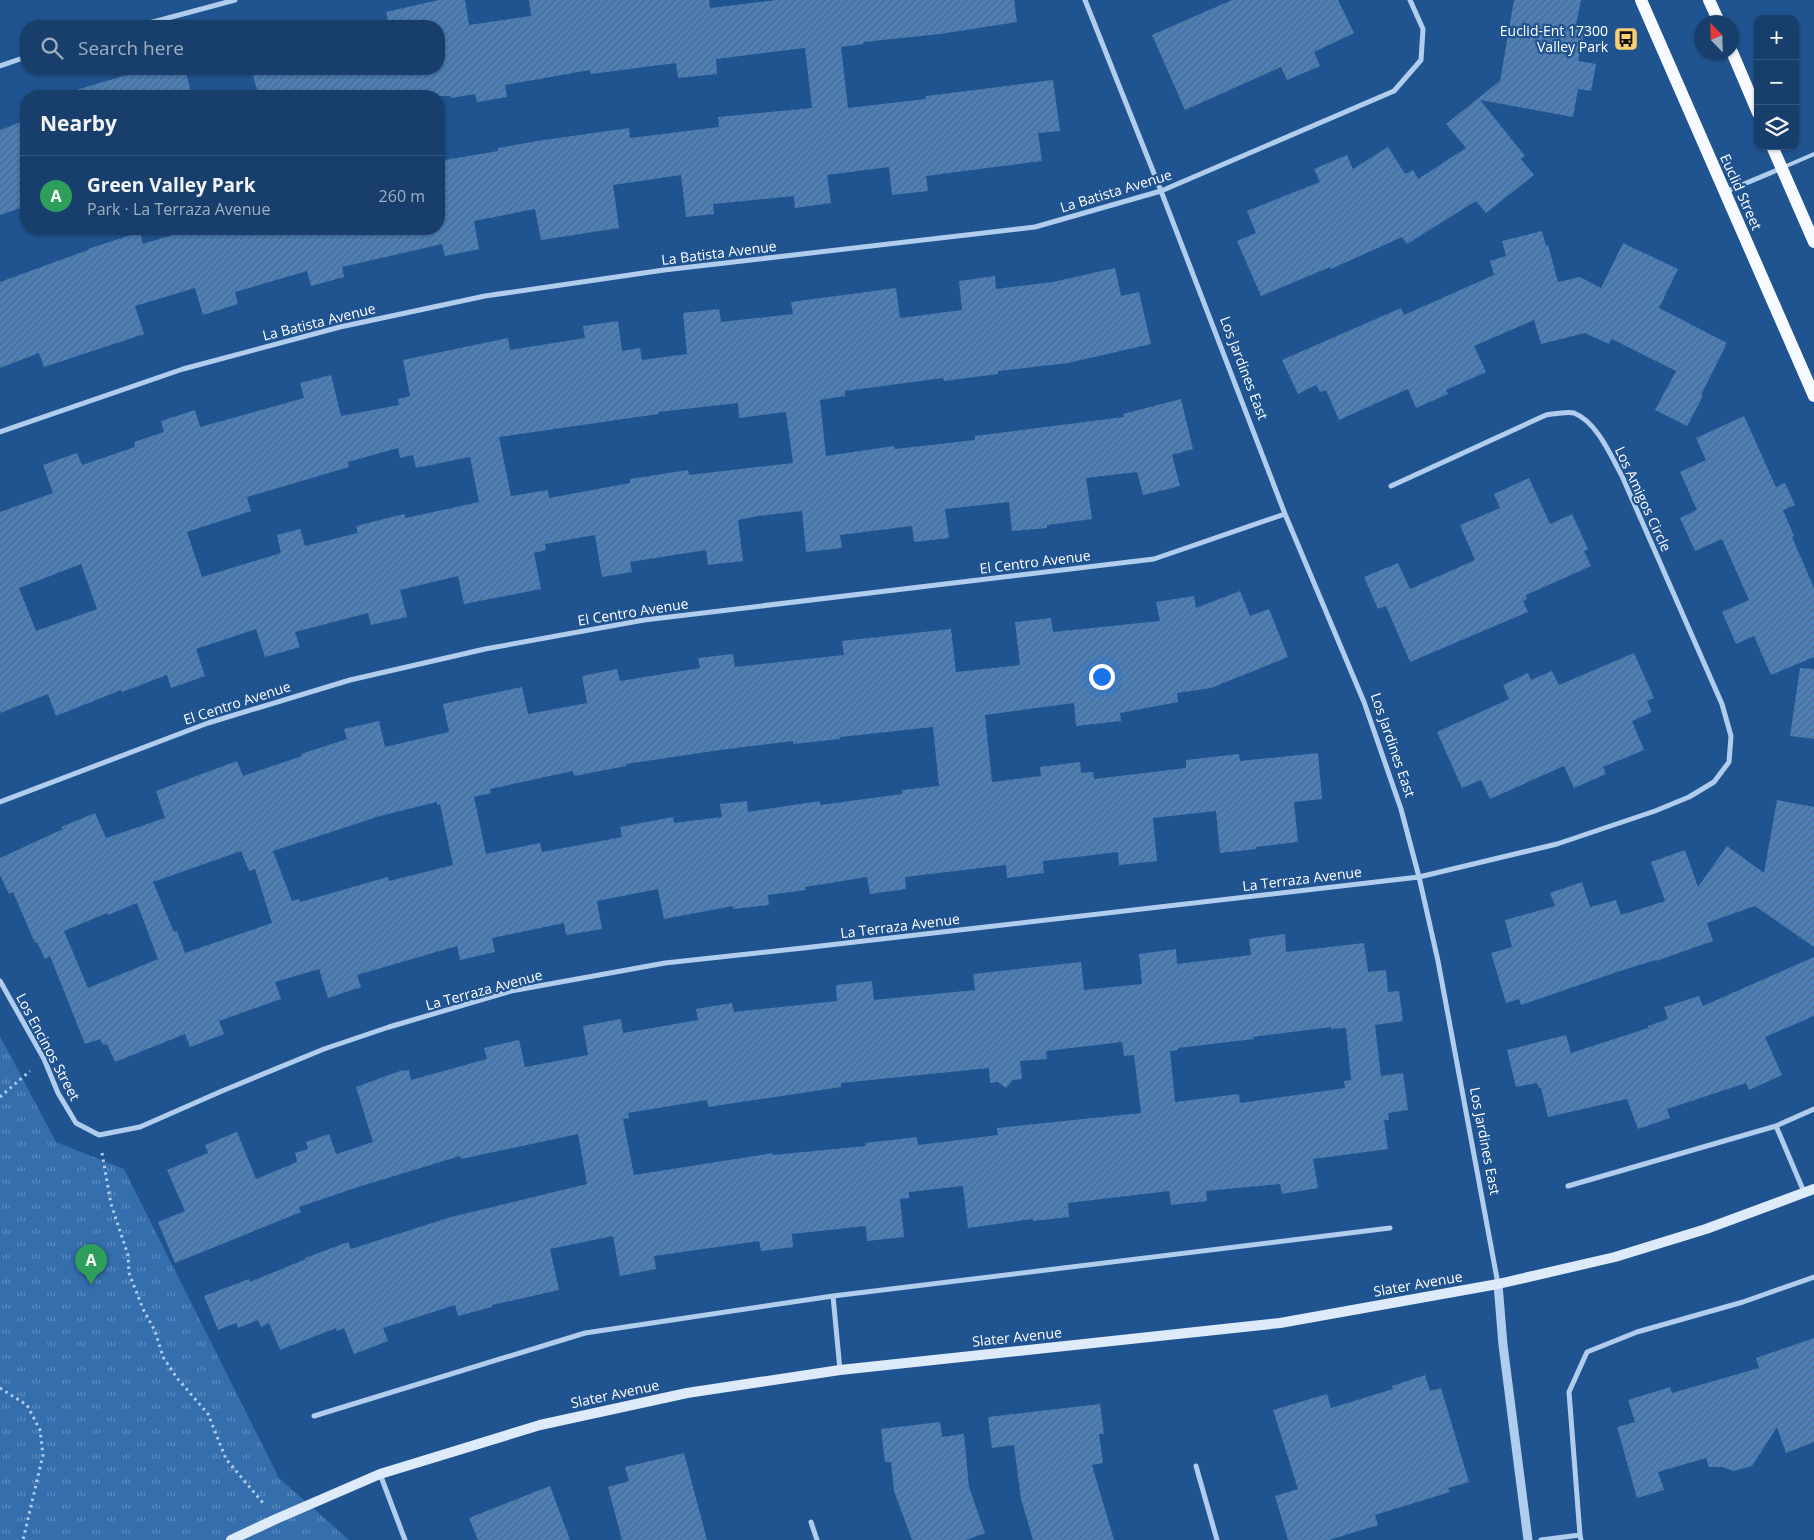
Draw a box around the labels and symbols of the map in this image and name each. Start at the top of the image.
north arrow [1694,15,1739,60]
place label: Euclid-Ent 17300 Valley Park [1500,21,1609,56]
bus stop icon: Euclid-Ent 17300 Valley Park [1613,26,1639,52]
street label: Euclid Street [1716,151,1767,233]
street label: La Batista Avenue [1058,164,1174,217]
street label: La Batista Avenue [660,236,778,269]
street label: La Batista Avenue [260,298,378,345]
street label: Los Jardines East [1216,313,1273,422]
street label: Los Amigos Circle [1611,443,1676,555]
street label: El Centro Avenue [978,545,1092,578]
street label: El Centro Avenue [576,593,690,630]
your location [1089,664,1115,690]
street label: El Centro Avenue [181,676,293,729]
street label: Los Jardines East [1367,690,1420,800]
street label: La Terraza Avenue [1241,862,1363,895]
street label: La Terraza Avenue [839,909,961,942]
street label: La Terraza Avenue [423,965,545,1014]
street label: Los Encinos Street [12,990,85,1104]
street label: Los Jardines East [1466,1085,1505,1196]
pin: A [75,1244,107,1285]
street label: Slater Avenue [1372,1266,1464,1301]
street label: Slater Avenue [971,1322,1063,1351]
street label: Slater Avenue [569,1375,661,1412]

